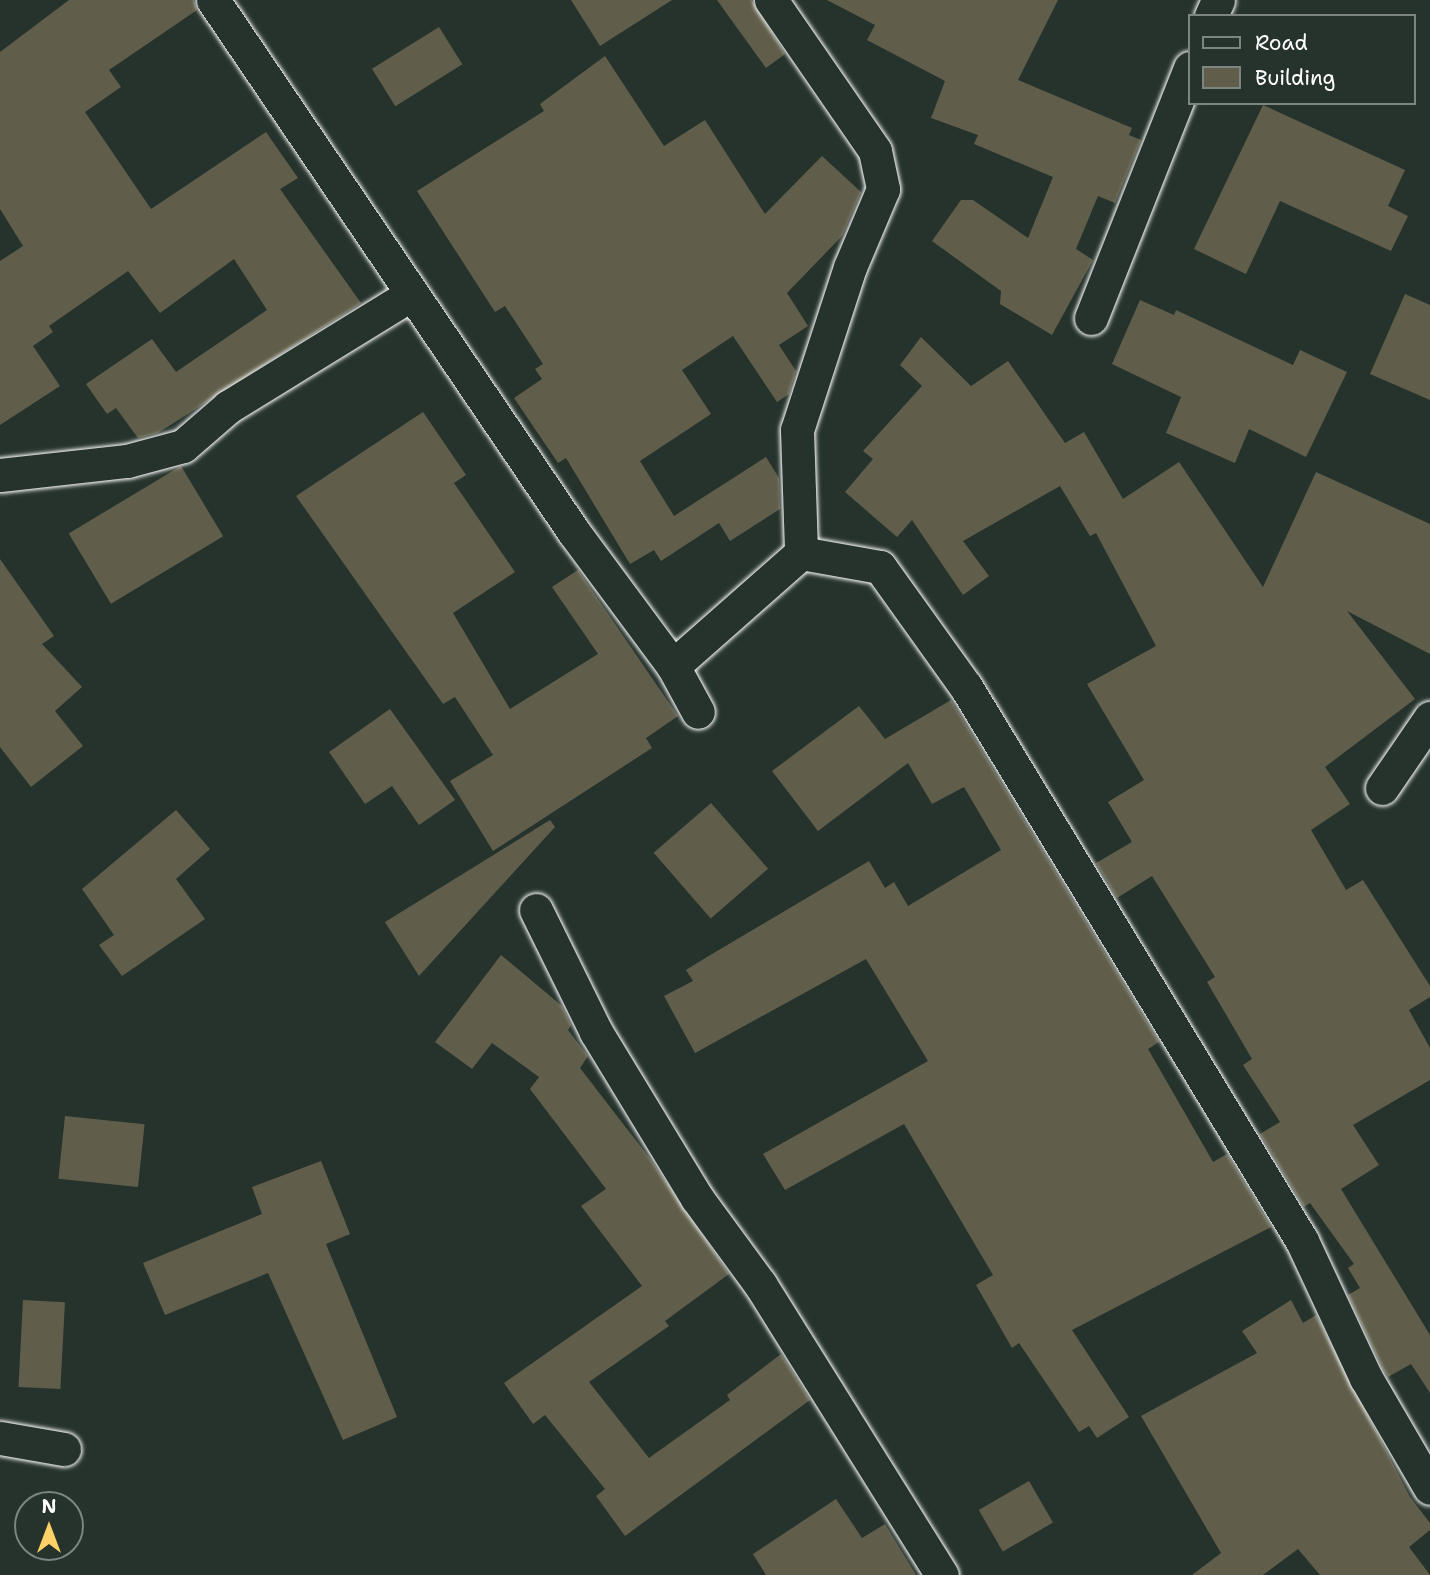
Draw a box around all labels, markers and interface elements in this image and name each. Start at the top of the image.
legend [1188,14,1416,105]
text: Road [1255,29,1308,57]
text: Building [1255,64,1335,92]
north arrow [14,1491,84,1561]
text: N [41,1494,57,1519]

